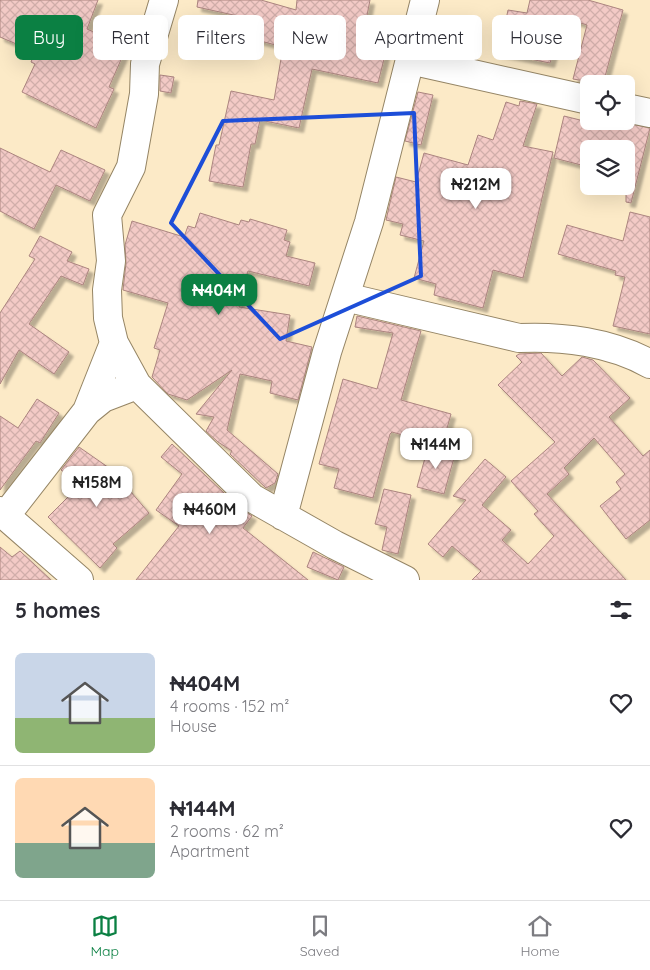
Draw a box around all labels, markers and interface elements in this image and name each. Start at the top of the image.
chip: Buy [15,15,83,60]
chip: Rent [93,15,168,60]
chip: Filters [178,15,264,60]
chip: New [274,15,346,60]
chip: Apartment [356,15,482,60]
chip: House [492,15,581,60]
map controls [580,75,635,195]
button: locate [580,75,635,130]
button: layers [580,140,635,195]
pin: ₦212M [441,168,511,210]
text: ₦212M [451,174,501,194]
pin: ₦404M [184,274,254,316]
text: ₦404M [192,280,246,300]
pin: ₦144M [401,428,471,470]
text: ₦144M [411,434,461,454]
pin: ₦158M [62,466,132,508]
text: ₦158M [72,472,122,492]
pin: ₦460M [175,492,245,535]
text: ₦460M [184,499,236,519]
icon: filters [607,596,635,624]
text: 5 homes [15,597,100,623]
text: ₦404M [170,670,240,696]
icon: home [55,673,115,733]
icon: heart [607,689,635,717]
text: 4 rooms · 152 m² [170,696,289,716]
text: House [170,716,217,736]
text: ₦144M [170,795,236,821]
icon: home [55,798,115,858]
icon: heart [607,814,635,842]
text: 2 rooms · 62 m² [170,821,284,841]
text: Apartment [170,841,250,861]
tab: Map [90,912,119,960]
tab: Saved [300,912,340,960]
tab: Home [520,912,560,960]

